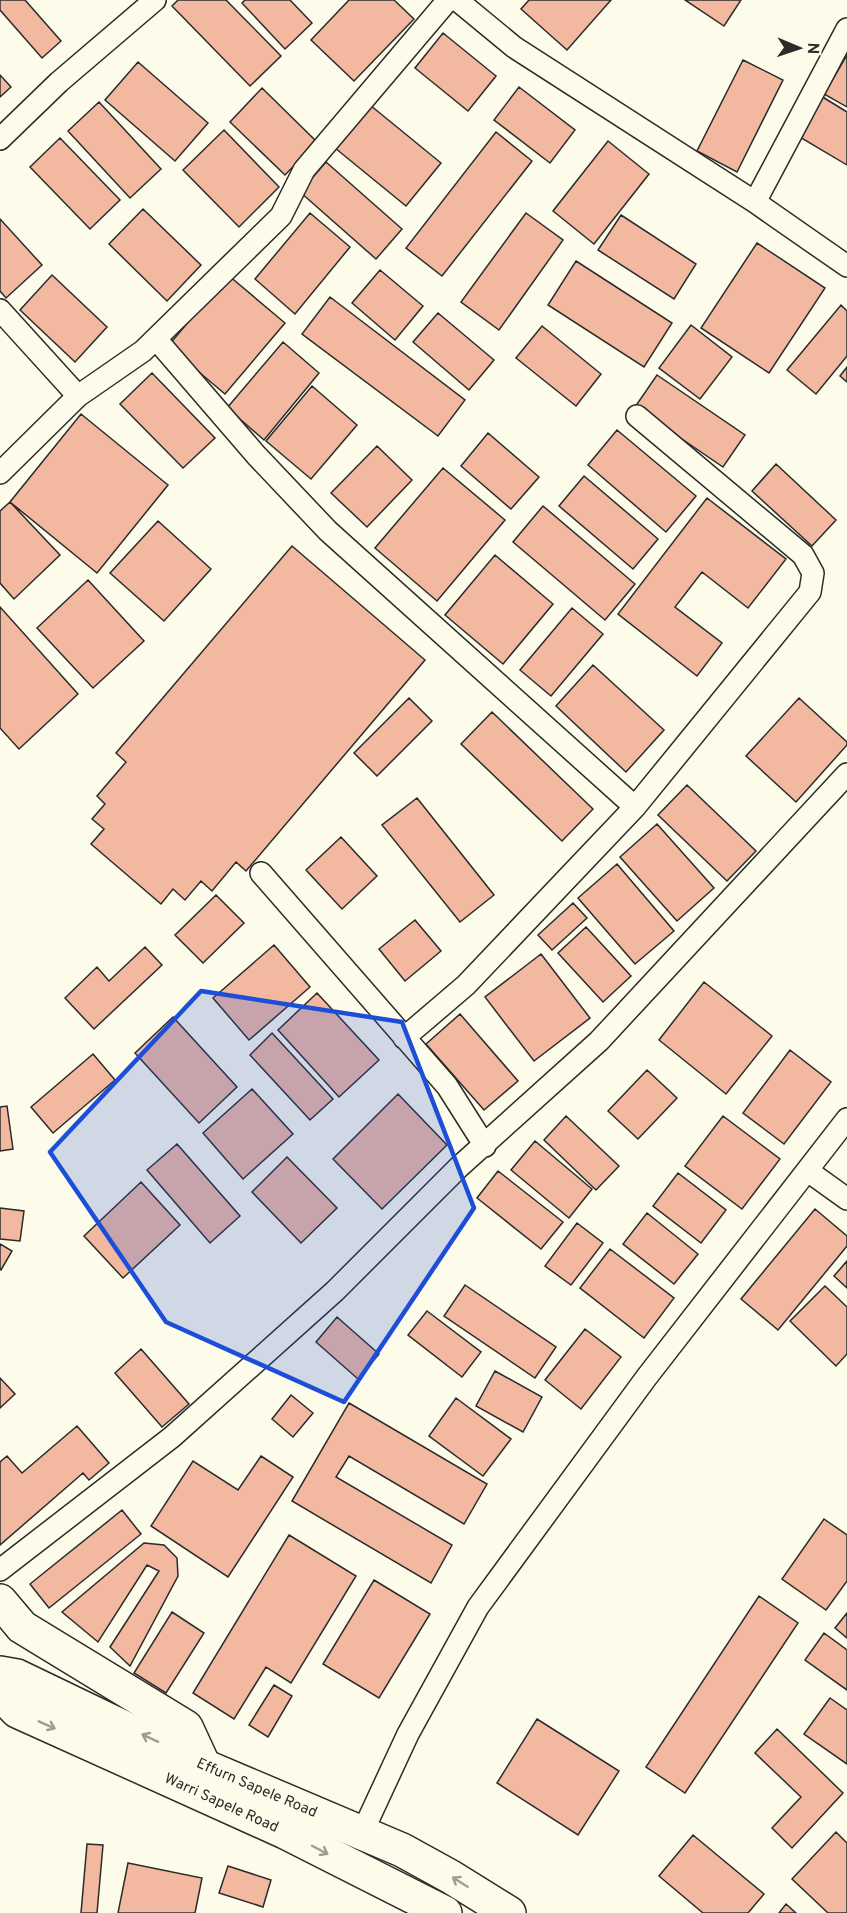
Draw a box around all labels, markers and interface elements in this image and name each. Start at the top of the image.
north arrow [769,18,829,78]
text: N [802,42,822,55]
one-way arrow [38,1720,56,1731]
one-way arrow [141,1732,159,1743]
street label: Effurn Sapele Road [193,1754,320,1822]
street label: Warri Sapele Road [161,1769,282,1837]
one-way arrow [311,1845,329,1857]
one-way arrow [452,1876,469,1888]

